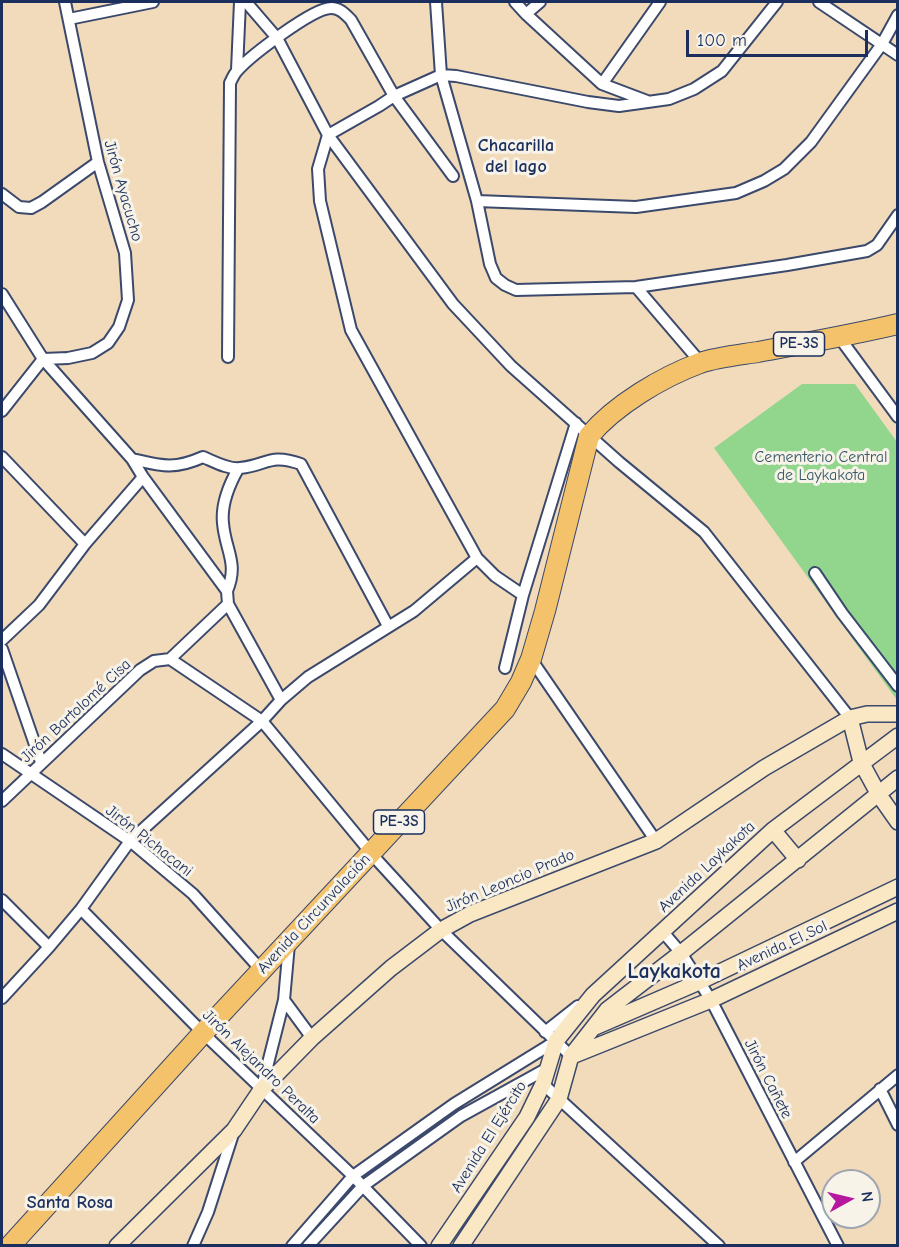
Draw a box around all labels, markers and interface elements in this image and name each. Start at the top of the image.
scale bar [689,18,870,56]
text: 100 m [697,30,747,51]
district label: Chacarilla del lago [478,135,554,178]
street label: Jirón Ayacucho [99,138,147,244]
road number: PE-3S [774,332,824,356]
park label: Cementerio Central de Laykakota [755,447,887,485]
street label: Jirón Bartolomé Cisa [17,655,135,767]
street label: Jirón Pichacani [102,801,196,881]
road number: PE-3S [374,810,424,834]
street label: Avenida Laykakota [655,817,759,917]
street label: Jirón Leoncio Prado [443,845,577,917]
street label: Avenida Circunvalación [253,850,375,978]
street label: Avenida El Sol [734,917,830,975]
district label: Laykakota [627,959,721,985]
street label: Jirón Alejandro Peralta [198,1006,324,1128]
street label: Jirón Cañete [740,1036,796,1122]
street label: Avenida El Ejército [447,1078,531,1196]
north arrow [821,1169,881,1229]
text: N [857,1190,876,1203]
district label: Santa Rosa [27,1192,113,1214]

